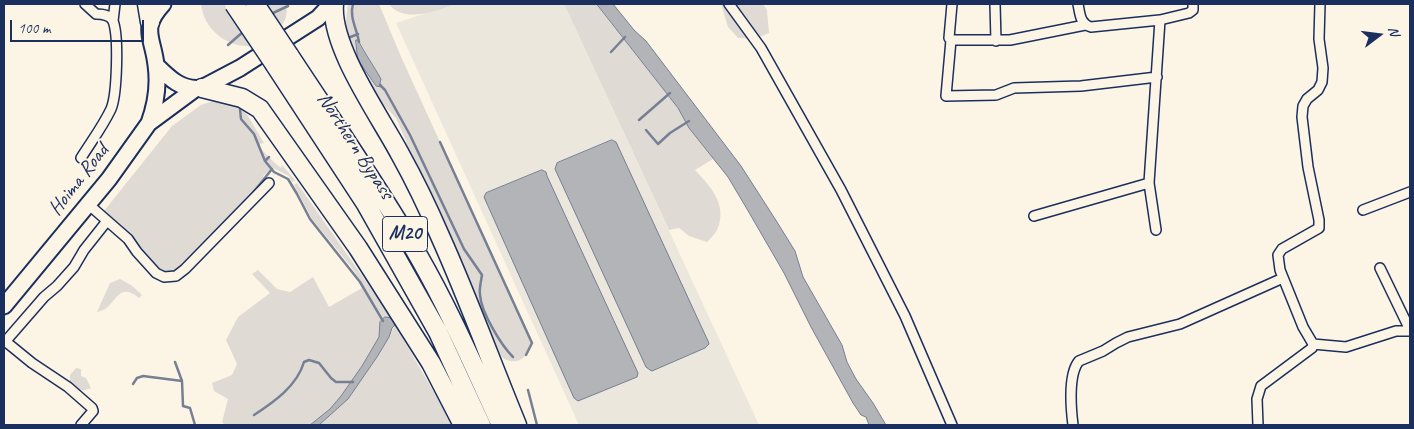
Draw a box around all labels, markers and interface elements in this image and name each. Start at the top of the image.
scale bar [12,10,146,42]
north arrow [1354,10,1404,60]
text: 100 m [18,19,50,38]
text: N [1385,25,1403,37]
street label: Northern Bypass [311,88,399,204]
street label: Hoima Road [43,139,115,221]
road number: M20 [382,216,428,252]

